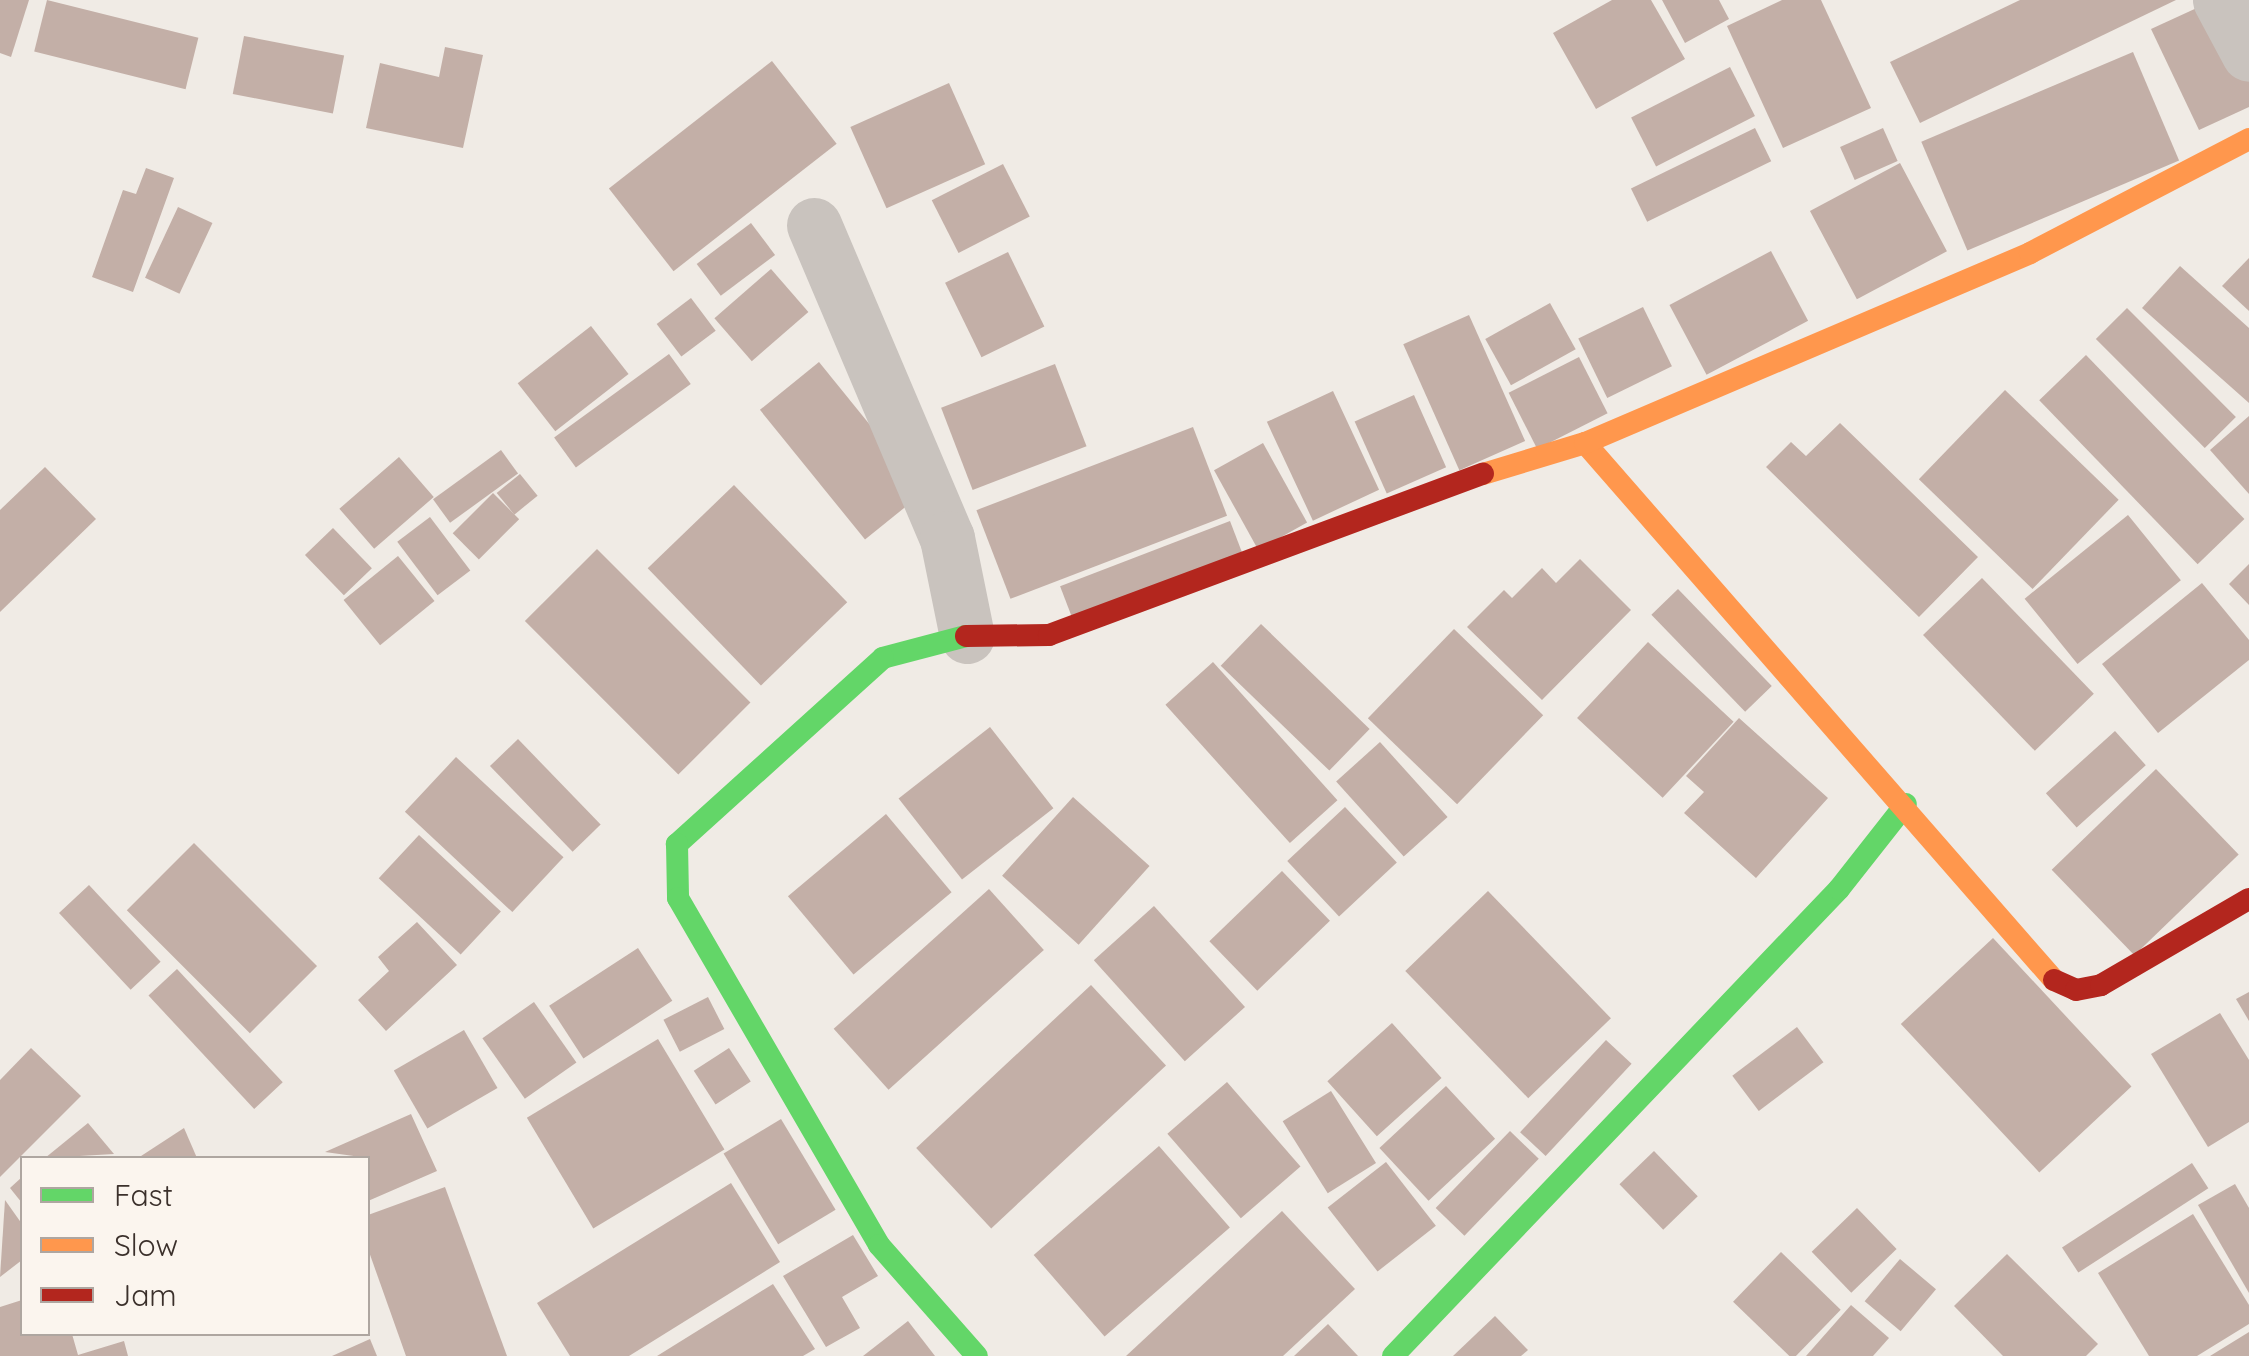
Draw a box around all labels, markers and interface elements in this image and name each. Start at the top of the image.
legend [20,1156,370,1336]
text: Fast [114,1176,173,1214]
text: Slow [114,1226,178,1264]
text: Jam [114,1276,177,1314]

